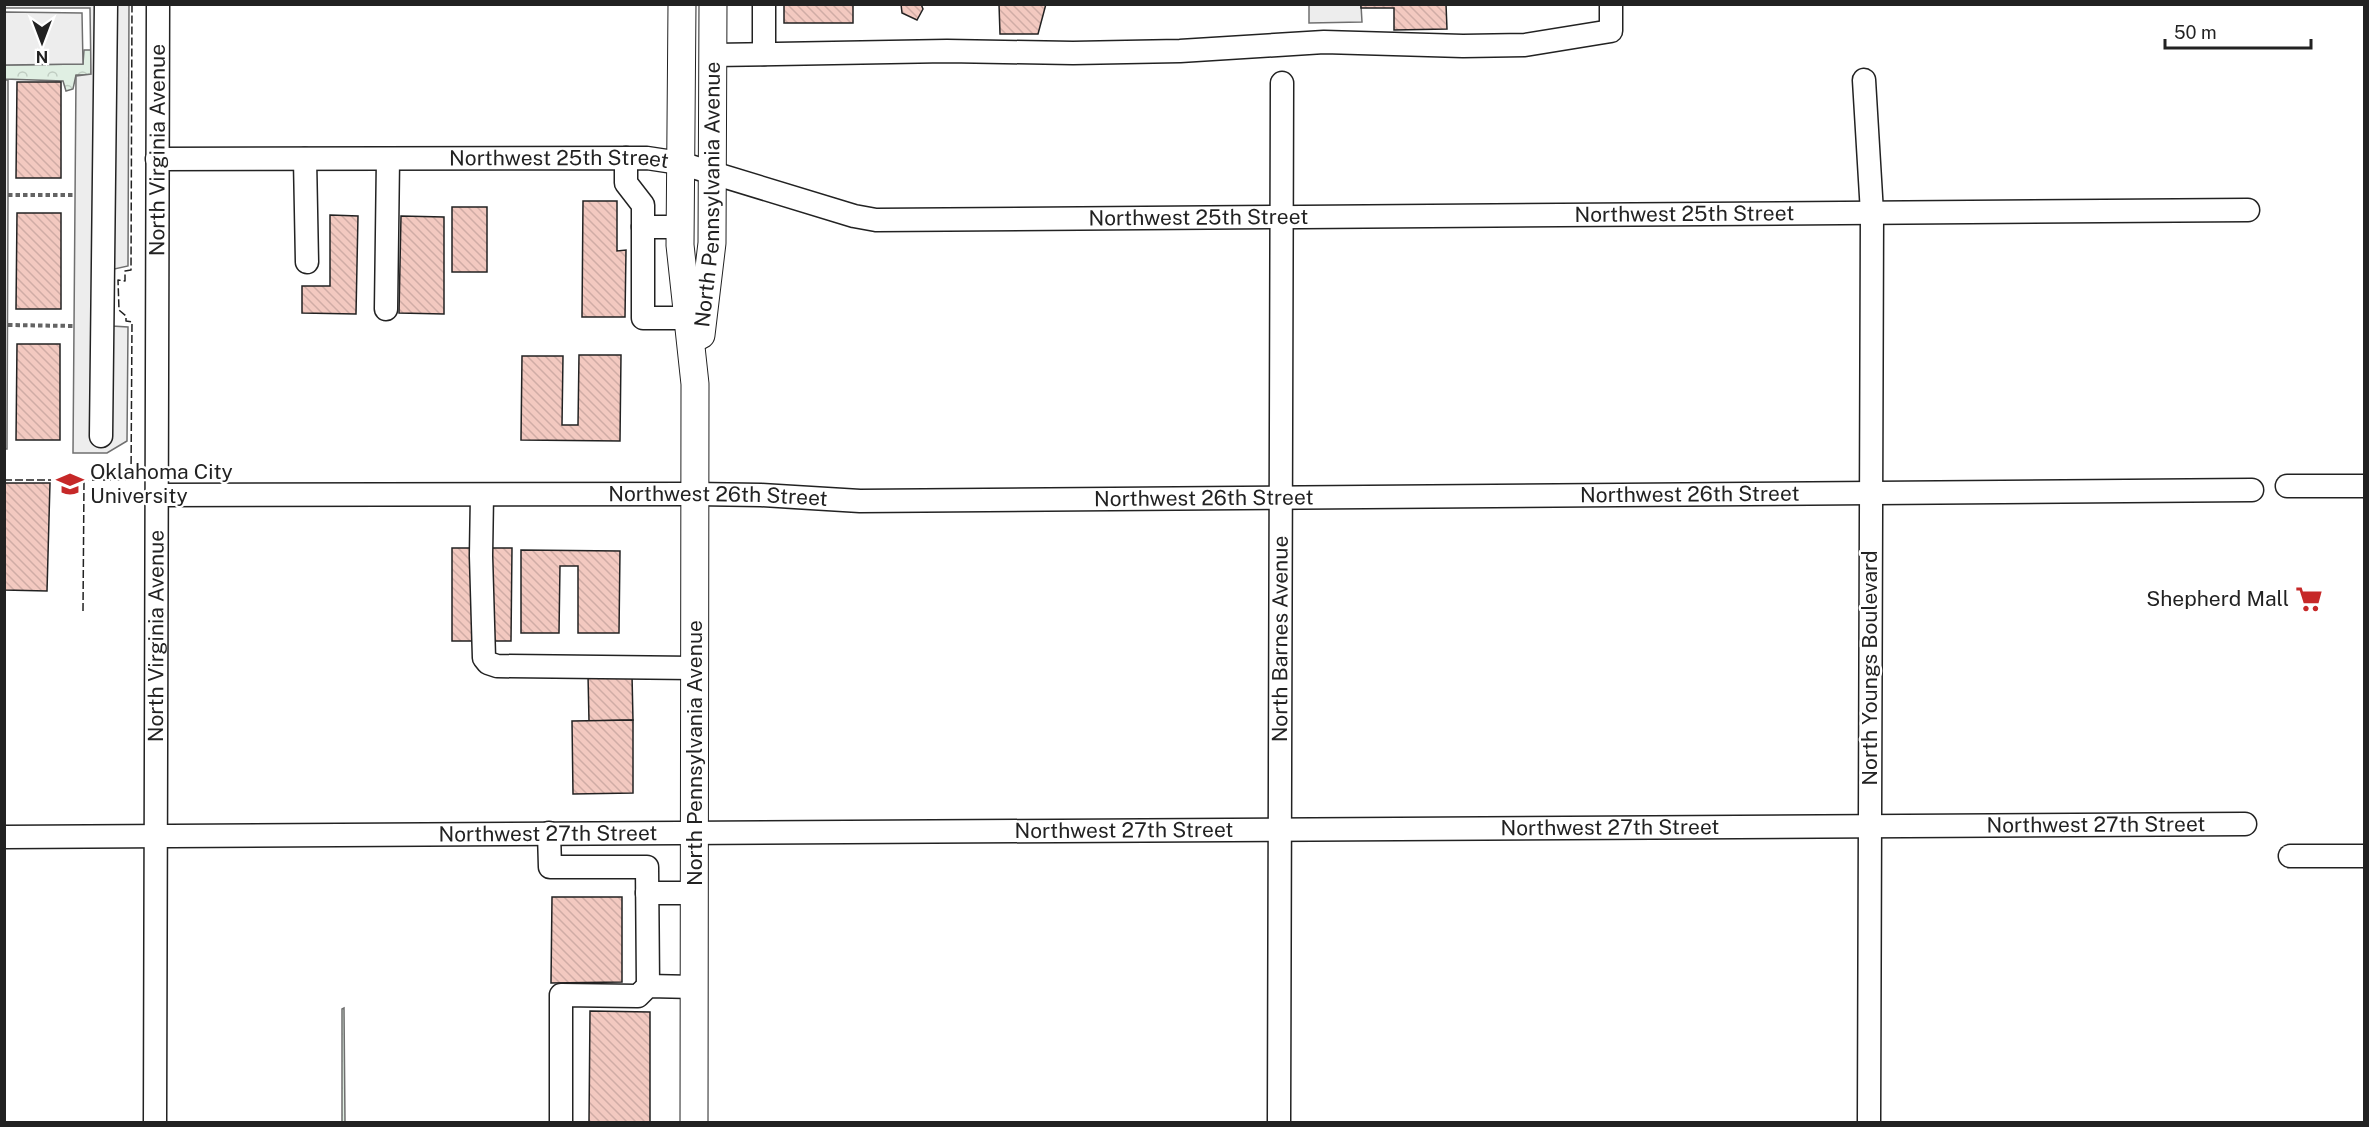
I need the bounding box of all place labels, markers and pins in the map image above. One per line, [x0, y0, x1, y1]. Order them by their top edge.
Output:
place label: Oklahoma City University [90, 459, 233, 508]
school or university icon: Oklahoma City University [55, 469, 85, 499]
supermarket icon: Shepherd Mall [2294, 584, 2324, 614]
place label: Shepherd Mall [2146, 586, 2289, 611]

